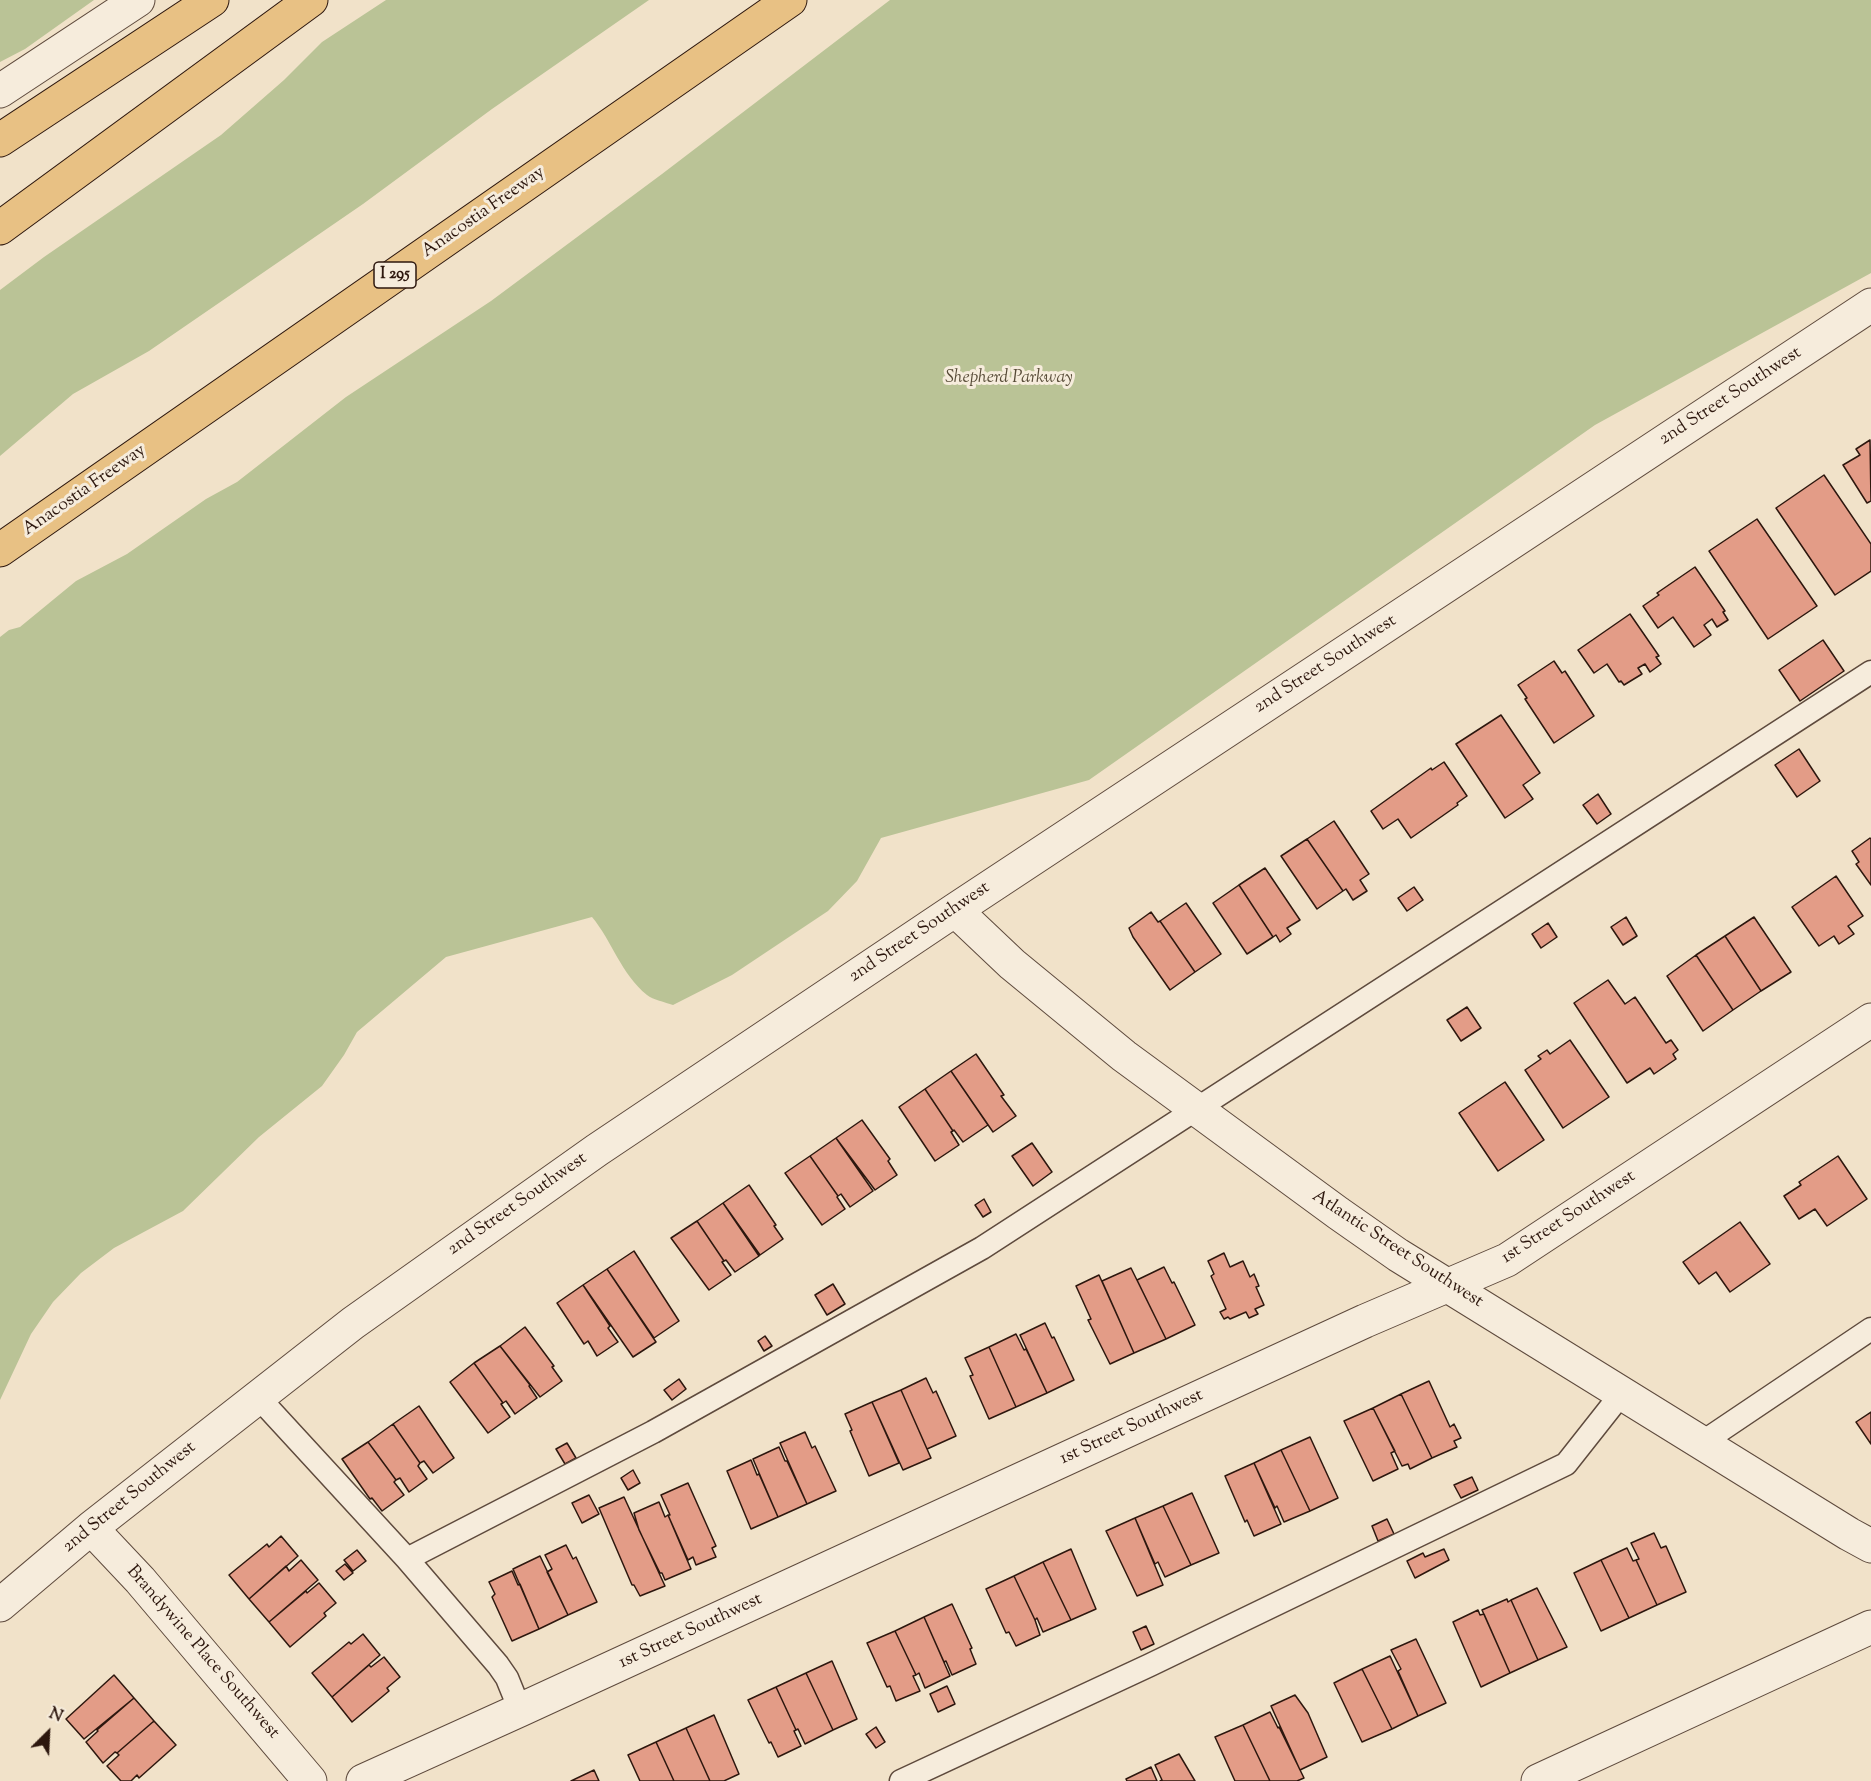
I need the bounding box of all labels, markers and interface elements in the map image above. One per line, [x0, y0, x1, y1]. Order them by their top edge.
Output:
street label: Anacostia Freeway [418, 163, 550, 263]
road number: I 295 [374, 262, 416, 288]
street label: 2nd Street Southwest [1656, 343, 1806, 451]
park label: Shepherd Parkway [945, 368, 1073, 390]
street label: Anacostia Freeway [19, 441, 151, 541]
street label: 2nd Street Southwest [1251, 611, 1401, 719]
street label: 2nd Street Southwest [845, 878, 995, 988]
street label: 2nd Street Southwest [444, 1149, 592, 1261]
street label: 1st Street Southwest [1498, 1167, 1640, 1269]
street label: Atlantic Street Southwest [1307, 1187, 1487, 1313]
street label: 1st Street Southwest [1057, 1385, 1207, 1471]
street label: 2nd Street Southwest [59, 1438, 201, 1558]
street label: Brandywine Place Southwest [121, 1562, 283, 1744]
street label: 1st Street Southwest [616, 1589, 766, 1675]
north arrow [18, 1703, 78, 1763]
text: N [45, 1703, 66, 1729]

